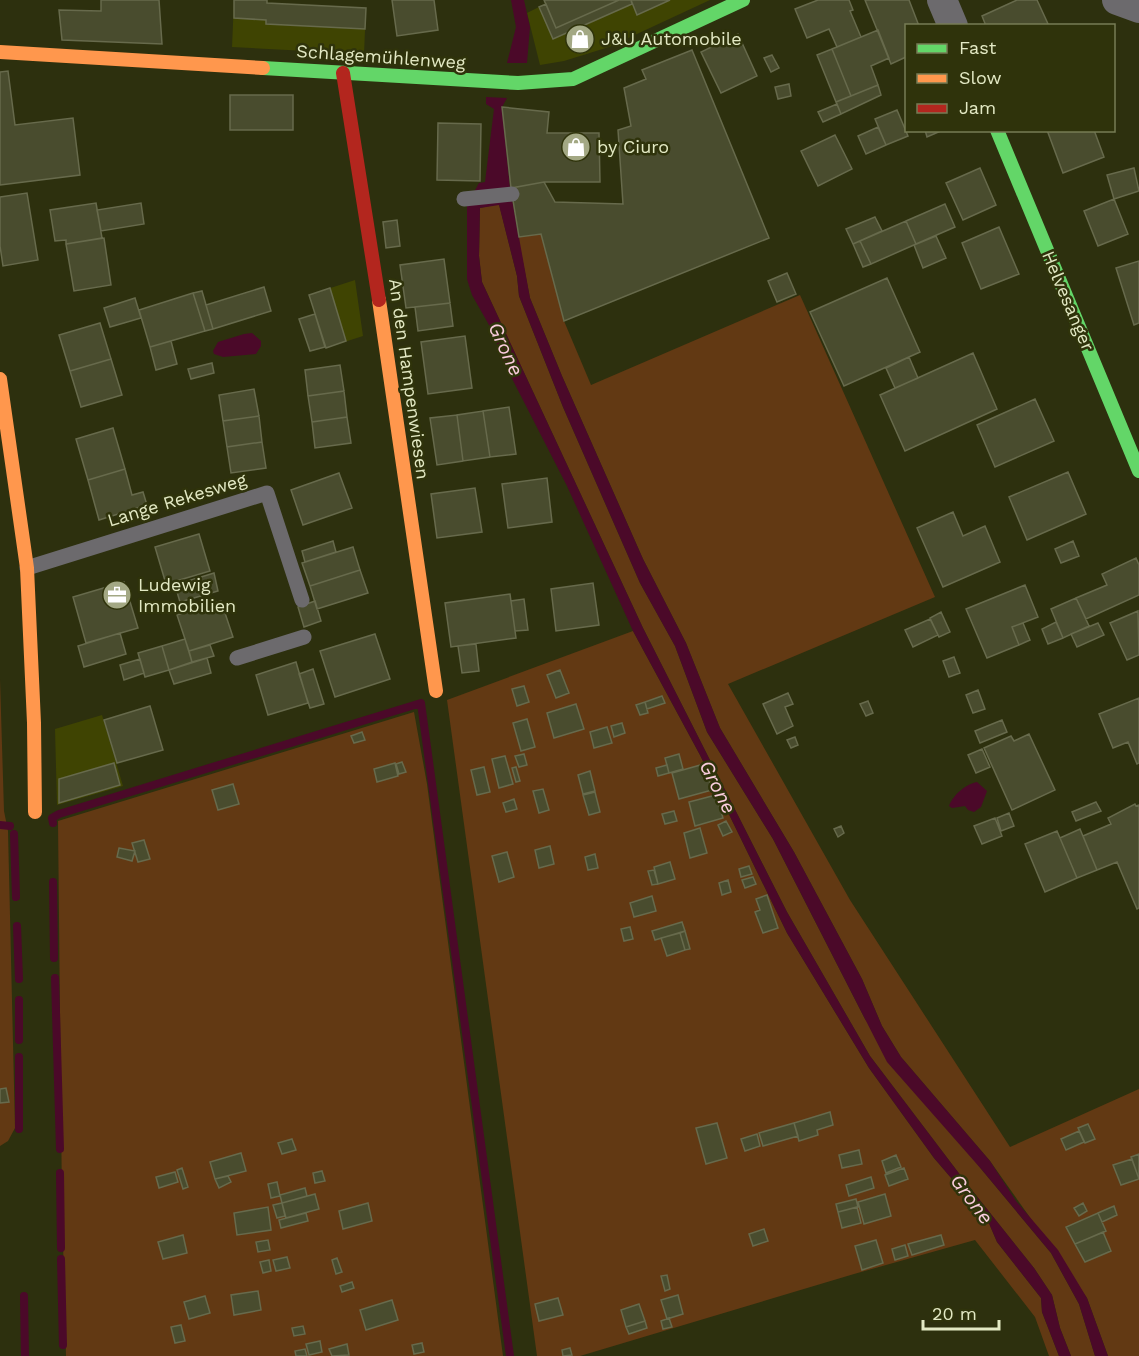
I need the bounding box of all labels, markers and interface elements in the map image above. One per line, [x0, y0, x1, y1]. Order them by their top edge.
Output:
shop icon: J&U Automobile [564, 23, 596, 55]
legend [905, 24, 1115, 132]
place label: J&U Automobile [601, 28, 742, 49]
text: Fast [959, 37, 997, 58]
street label: Schlagemühlenweg [296, 40, 467, 73]
text: Slow [959, 67, 1002, 88]
text: Jam [959, 97, 996, 118]
shop icon: by Ciuro [560, 131, 592, 163]
place label: by Ciuro [597, 136, 669, 157]
street label: Helvesanger [1038, 248, 1099, 354]
street label: An den Hampenwiesen [385, 277, 434, 481]
water label: Grone [483, 318, 529, 380]
street label: Lange Rekesweg [105, 468, 249, 531]
place label: Ludewig Immobilien [138, 574, 236, 616]
office icon: Ludewig Immobilien [101, 579, 133, 611]
water label: Grone [694, 756, 742, 818]
water label: Grone [945, 1169, 999, 1229]
scale bar [923, 1293, 1000, 1331]
text: 20 m [932, 1303, 977, 1324]

